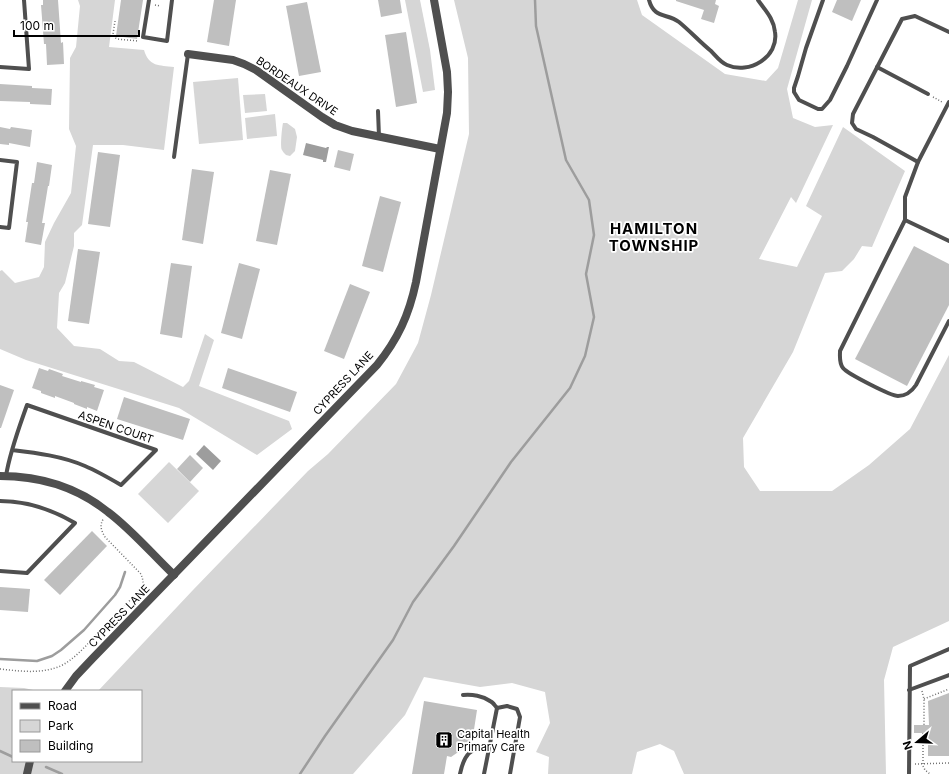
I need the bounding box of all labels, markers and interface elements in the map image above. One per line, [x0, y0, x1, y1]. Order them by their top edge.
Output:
scale bar [14, 12, 139, 38]
text: 100 m [20, 18, 54, 33]
street label: BORDEAUX DRIVE [253, 53, 341, 119]
district label: HAMILTON TOWNSHIP [609, 219, 699, 255]
street label: CYPRESS LANE [310, 348, 376, 418]
street label: ASPEN COURT [77, 408, 155, 446]
street label: CYPRESS LANE [85, 582, 153, 650]
legend [12, 690, 142, 762]
text: Road [48, 698, 77, 713]
text: Park [48, 718, 74, 733]
north arrow [897, 722, 937, 762]
place label: Capital Health Primary Care [457, 727, 530, 754]
building icon: Capital Health Primary Care [434, 730, 454, 750]
text: Building [48, 738, 93, 753]
text: N [900, 739, 916, 752]

